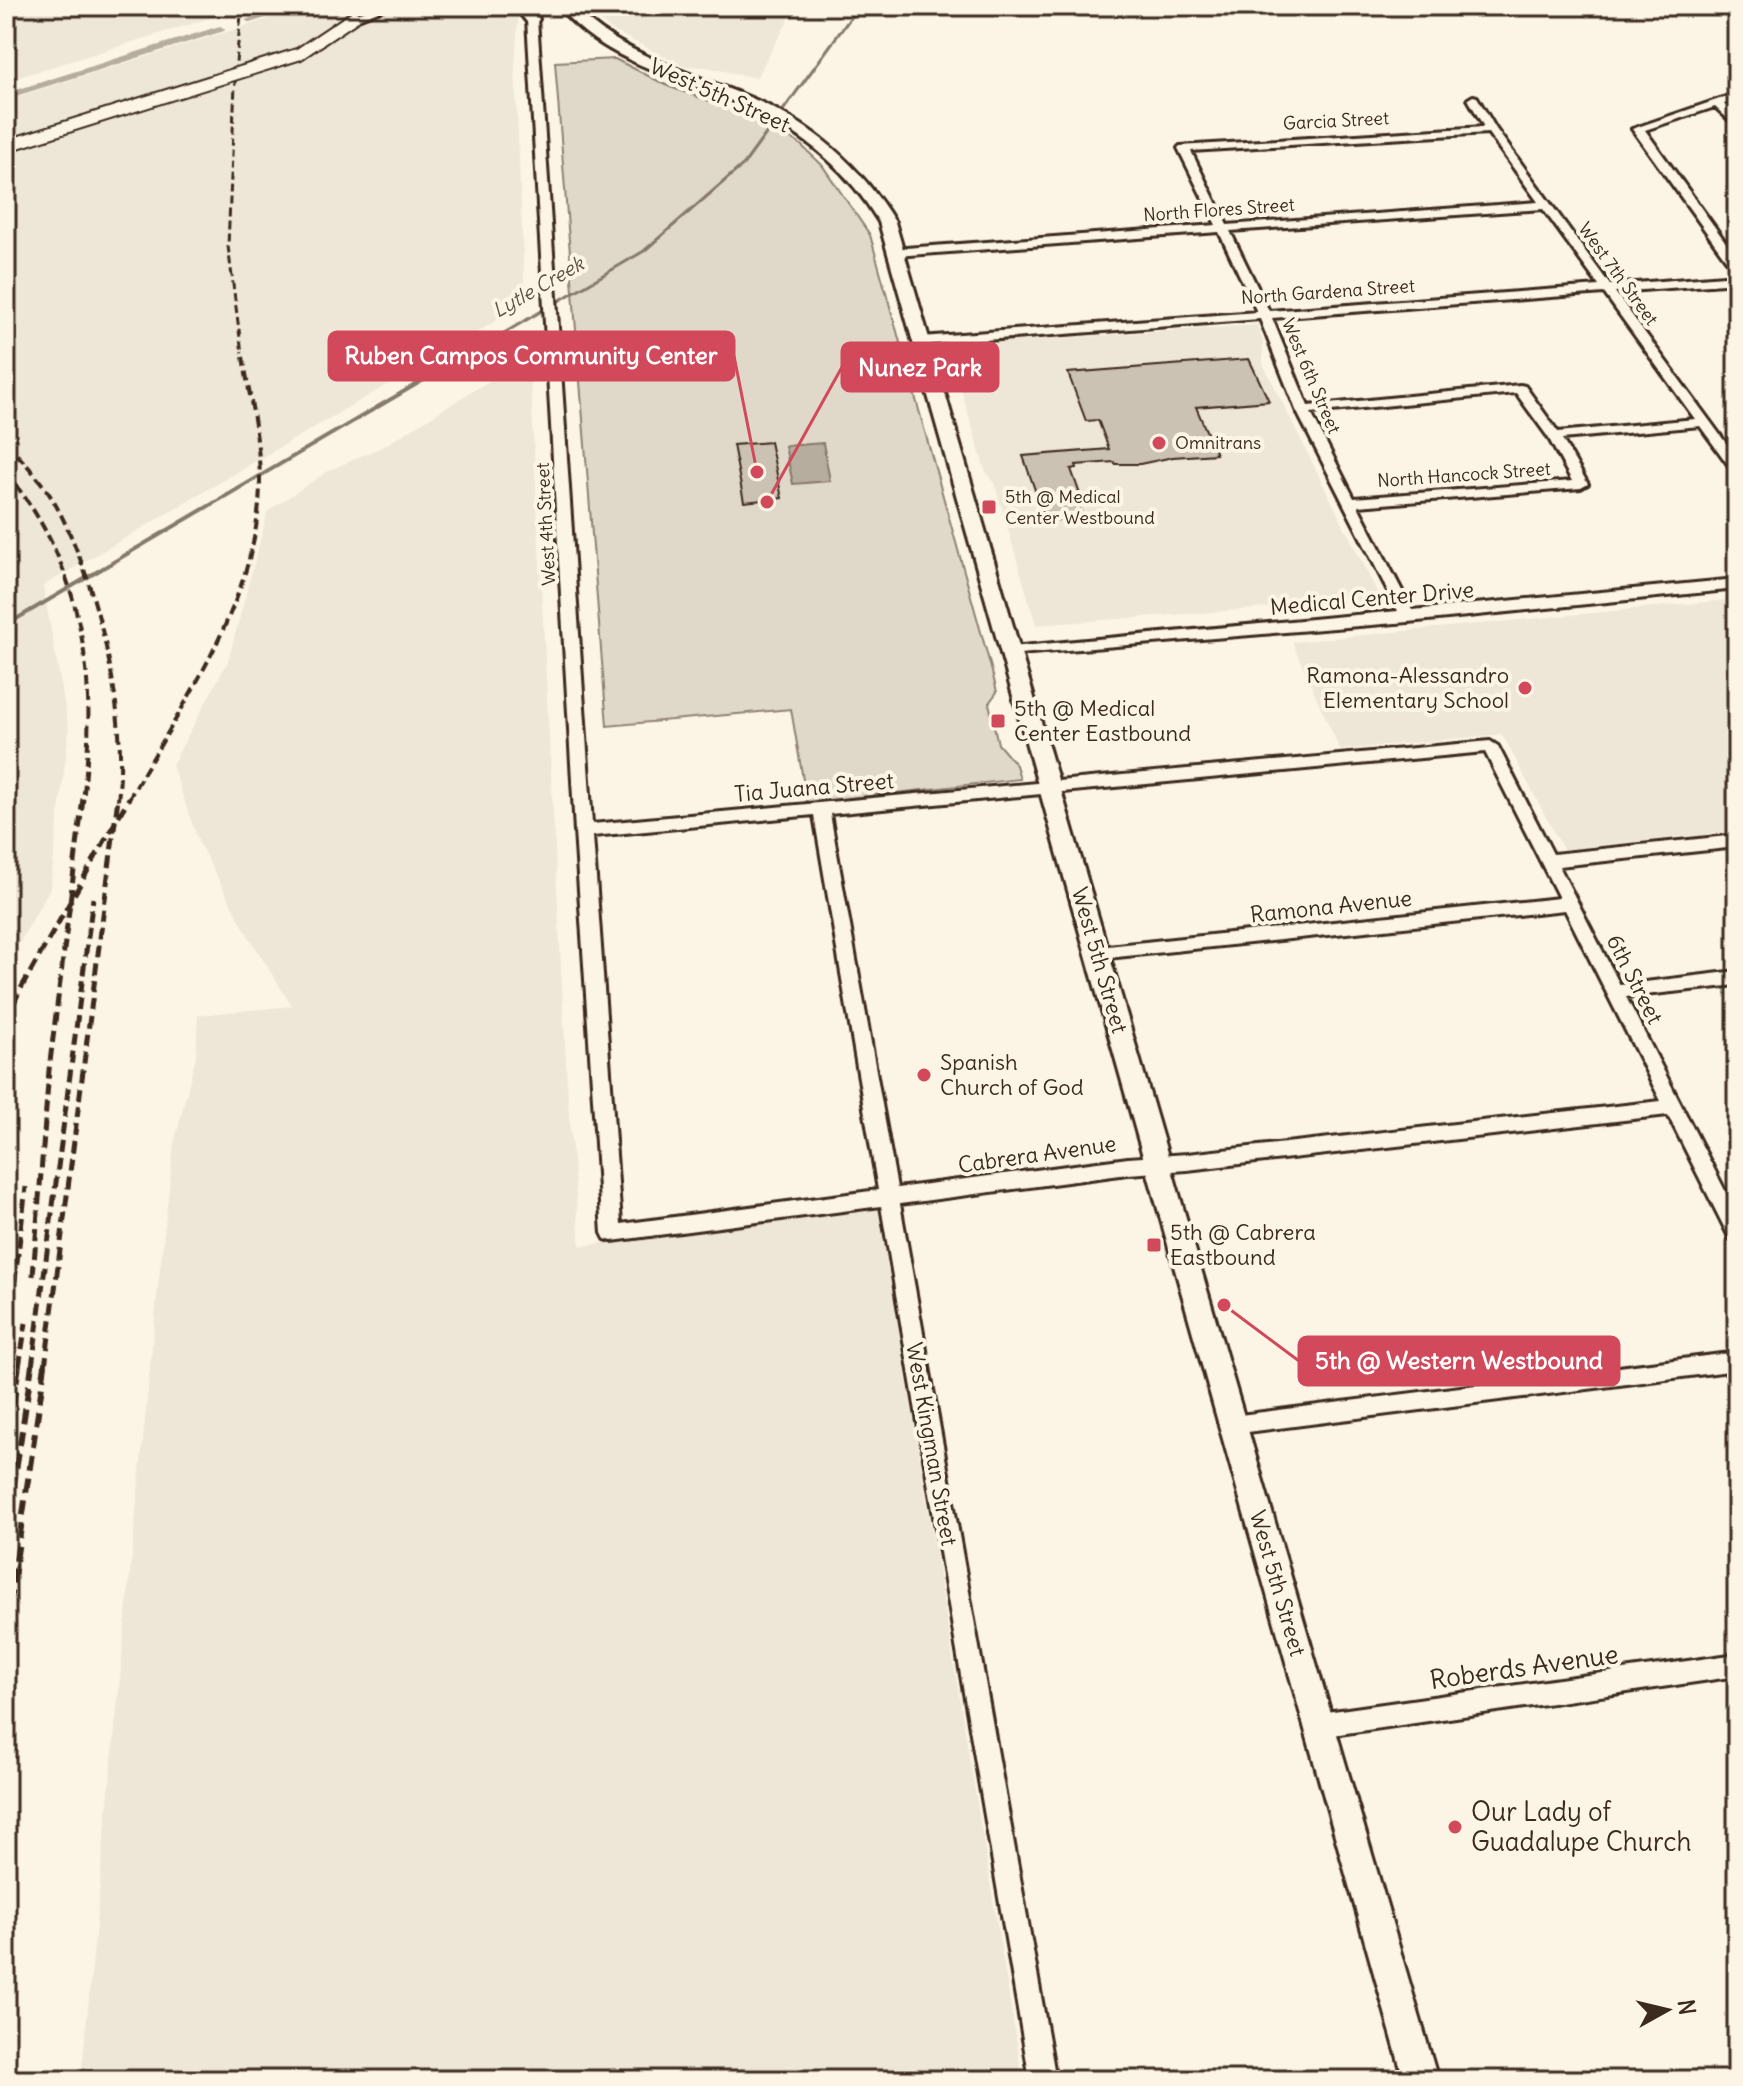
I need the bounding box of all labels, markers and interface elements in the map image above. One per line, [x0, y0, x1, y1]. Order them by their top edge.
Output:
street label: West 5th Street [646, 52, 794, 138]
street label: Garcia Street [1282, 106, 1390, 135]
street label: North Flores Street [1142, 193, 1296, 226]
street label: West 7th Street [1573, 218, 1663, 330]
water label: Lytle Creek [488, 250, 589, 323]
street label: North Gardena Street [1240, 274, 1416, 309]
street label: West 6th Street [1277, 315, 1346, 437]
callout: Ruben Campos Community Center [329, 332, 734, 380]
text: Ruben Campos Community Center [344, 340, 718, 370]
callout: Nunez Park [842, 343, 998, 391]
text: Nunez Park [858, 352, 982, 382]
place label: Omnitrans [1175, 431, 1261, 454]
marker: Omnitrans [1150, 434, 1168, 452]
street label: North Hancock Street [1376, 457, 1552, 492]
street label: West 4th Street [531, 462, 560, 586]
place label: 5th @ Medical Center Westbound [1005, 485, 1155, 529]
marker: 5th @ Medical Center Westbound [980, 498, 998, 516]
street label: Medical Center Drive [1269, 575, 1475, 621]
place label: Ramona-Alessandro Elementary School [1306, 661, 1509, 714]
marker: Ramona-Alessandro Elementary School [1516, 679, 1534, 697]
place label: 5th @ Medical Center Eastbound [1014, 694, 1191, 747]
marker: 5th @ Medical Center Eastbound [989, 712, 1007, 730]
street label: Tia Juana Street [733, 766, 895, 808]
street label: West 5th Street [1066, 884, 1134, 1036]
street label: Ramona Avenue [1249, 884, 1413, 928]
street label: 6th Street [1601, 930, 1669, 1028]
place label: Spanish Church of God [940, 1048, 1084, 1101]
marker: Spanish Church of God [915, 1066, 933, 1084]
street label: Cabrera Avenue [956, 1129, 1118, 1179]
place label: 5th @ Cabrera Eastbound [1170, 1218, 1316, 1271]
marker: 5th @ Cabrera Eastbound [1145, 1236, 1163, 1254]
callout: 5th @ Western Westbound [1299, 1337, 1619, 1385]
street label: West Kingman Street [900, 1340, 964, 1548]
text: 5th @ Western Westbound [1315, 1345, 1603, 1375]
street label: West 5th Street [1244, 1507, 1312, 1659]
street label: Roberds Avenue [1428, 1637, 1620, 1696]
place label: Our Lady of Guadalupe Church [1471, 1795, 1692, 1858]
marker: Our Lady of Guadalupe Church [1446, 1818, 1464, 1836]
north arrow [1627, 1970, 1707, 2050]
text: N [1672, 1998, 1702, 2017]

